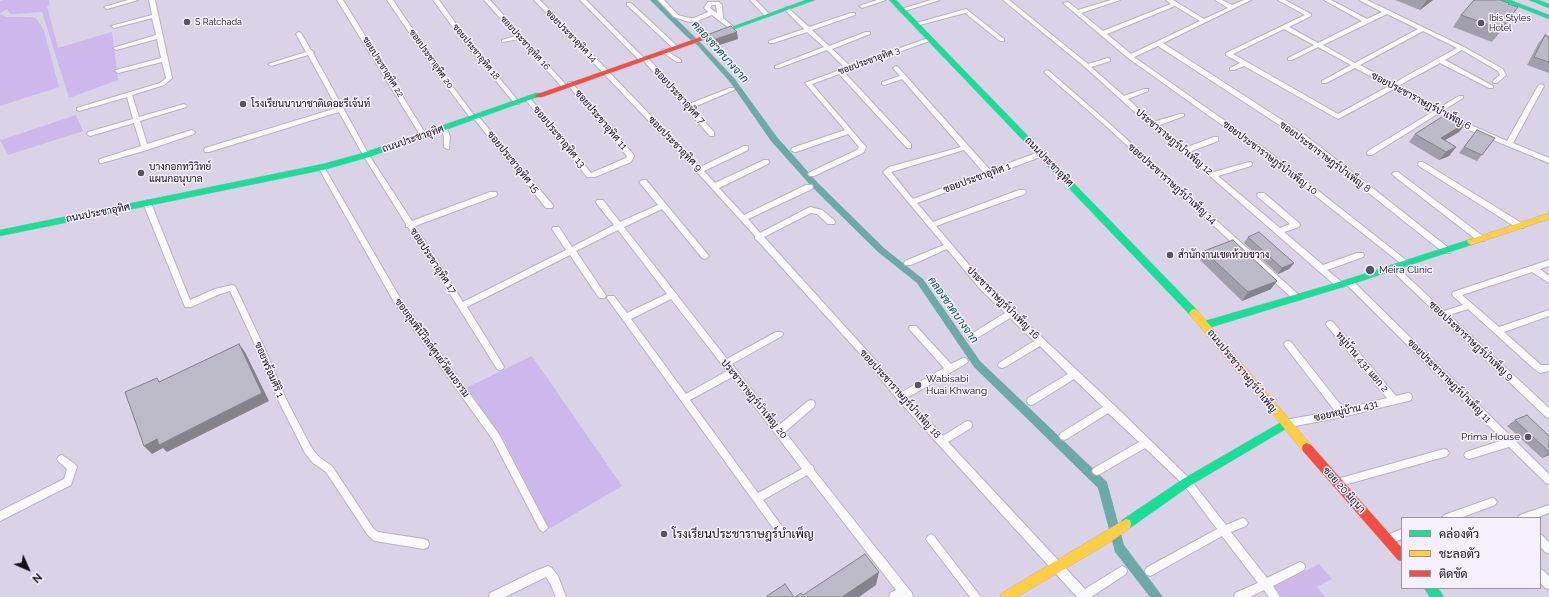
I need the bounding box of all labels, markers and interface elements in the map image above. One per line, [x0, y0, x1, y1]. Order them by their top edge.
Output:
street label: ซอยประชาอุทิศ 14 [543, 8, 599, 64]
place label: Ibis Styles Hotel [1489, 13, 1531, 34]
street label: ซอยประชาอุทิศ 16 [498, 14, 552, 72]
marker: S Ratchada [182, 17, 192, 27]
place label: S Ratchada [195, 17, 242, 27]
water label: คลองชวดบางจาก [689, 18, 751, 86]
marker: Ibis Styles Hotel [1476, 18, 1486, 28]
street label: ซอยประชาอุทิศ 18 [450, 22, 502, 82]
street label: ซอยประชาอุทิศ 20 [407, 27, 455, 91]
street label: ซอยประชาอุทิศ 22 [360, 35, 406, 99]
street label: ซอยประชาอุทิศ 3 [837, 45, 901, 77]
street label: ซอยประชาอุทิศ 7 [651, 65, 707, 127]
street label: ซอยประชาราษฎร์บำเพ็ญ 6 [1369, 70, 1473, 132]
street label: ซอยประชาอุทิศ 11 [572, 87, 630, 153]
place label: โรงเรียนนานาชาติเดอะรีเจ้นท์ [251, 98, 370, 110]
marker: โรงเรียนนานาชาติเดอะรีเจ้นท์ [238, 99, 248, 109]
street label: ซอยประชาอุทิศ 13 [530, 104, 588, 170]
street label: ประชาราษฎร์บำเพ็ญ 12 [1133, 106, 1215, 178]
street label: ซอยประชาอุทิศ 9 [646, 114, 704, 174]
street label: ซอยประชาราษฎร์บำเพ็ญ 10 [1220, 118, 1320, 198]
street label: ซอยประชาราษฎร์บำเพ็ญ 8 [1277, 119, 1373, 195]
street label: ถนนประชาอุทิศ [380, 123, 446, 155]
street label: ซอยประชาอุทิศ 15 [484, 129, 542, 195]
street label: ถนนประชาอุทิศ [1022, 135, 1076, 189]
street label: ซอยประชาราษฎร์บำเพ็ญ 14 [1125, 141, 1219, 227]
street label: ซอยประชาอุทิศ 1 [942, 160, 1012, 196]
place label: บางกอกทวิวิทย์ แผนกอนุบาล [149, 161, 211, 184]
marker: บางกอกทวิวิทย์ แผนกอนุบาล [136, 168, 146, 178]
street label: ถนนประชาอุทิศ [65, 201, 131, 225]
street label: ซอยประชาอุทิศ 17 [407, 226, 459, 296]
place label: สำนักงานเขตห้วยขวาง [1178, 249, 1269, 261]
marker: สำนักงานเขตห้วยขวาง [1165, 250, 1175, 260]
street label: ประชาราษฎร์บำเพ็ญ 16 [964, 264, 1042, 342]
marker: Meira Clinic [1364, 264, 1376, 276]
place label: Meira Clinic [1379, 264, 1432, 276]
water label: คลองชวดบางจาก [925, 274, 981, 346]
street label: ซอยลุมพินีวิลล์ศูนย์วัฒนธรรม [392, 296, 472, 400]
street label: ซอยประชาราษฎร์บำเพ็ญ 9 [1426, 299, 1516, 383]
street label: ถนนประชาราษฎร์บำเพ็ญ [1205, 327, 1279, 415]
street label: หมู่บ้าน 431 แยก 2 [1333, 329, 1391, 395]
street label: ซอยประชาราษฎร์บำเพ็ญ 11 [1405, 337, 1493, 425]
street label: ซอยพร้อมศิริ 1 [252, 340, 286, 400]
street label: ซอยประชาราษฎร์บำเพ็ญ 18 [857, 347, 943, 441]
street label: ประชาราษฎร์บำเพ็ญ 20 [718, 357, 790, 441]
place label: Wabisabi Huai Khwang [926, 373, 987, 396]
marker: Wabisabi Huai Khwang [913, 380, 923, 390]
street label: ซอยหมู่บ้าน 431 [1313, 398, 1379, 424]
place label: Prima House [1461, 431, 1520, 443]
marker: Prima House [1523, 432, 1533, 442]
street label: ซอย 20 มิถุนา [1320, 465, 1368, 515]
legend [1401, 517, 1541, 589]
place label: โรงเรียนประชาราษฎร์บำเพ็ญ [672, 527, 814, 541]
text: คล่องตัว [1439, 527, 1479, 541]
marker: โรงเรียนประชาราษฎร์บำเพ็ญ [659, 529, 669, 539]
text: ชะลอตัว [1439, 547, 1480, 561]
north arrow [8, 549, 48, 589]
text: ติดขัด [1439, 567, 1468, 581]
text: N [29, 570, 44, 585]

